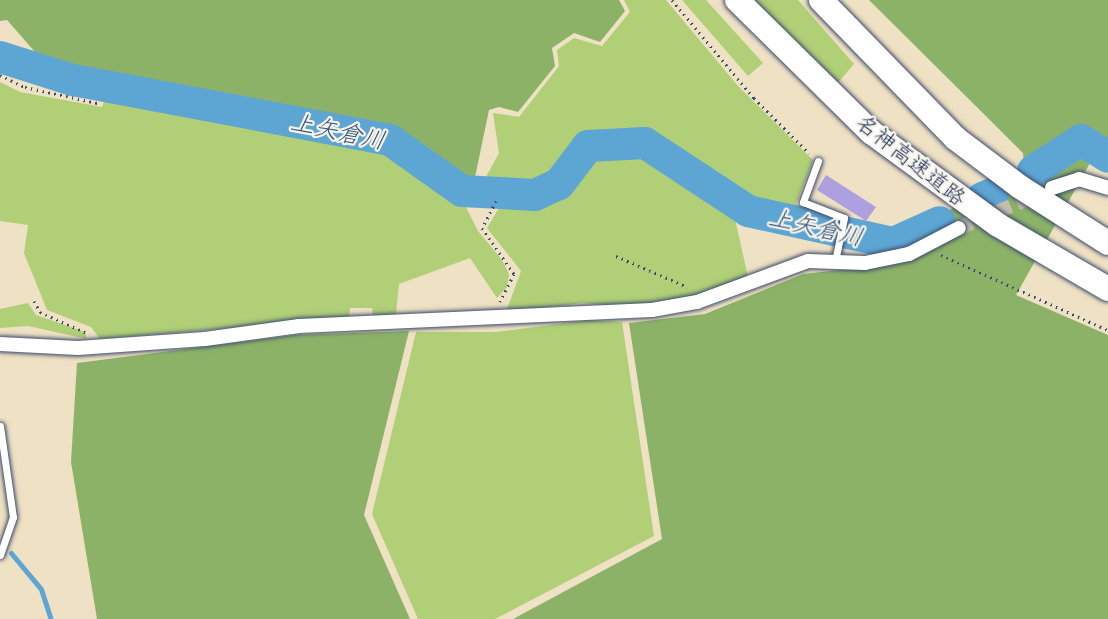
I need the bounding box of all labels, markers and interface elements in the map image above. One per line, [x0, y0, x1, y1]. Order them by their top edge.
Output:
water label: 上矢倉川 [288, 107, 388, 155]
street label: 名神高速道路 [851, 109, 971, 211]
water label: 上矢倉川 [766, 202, 866, 252]

